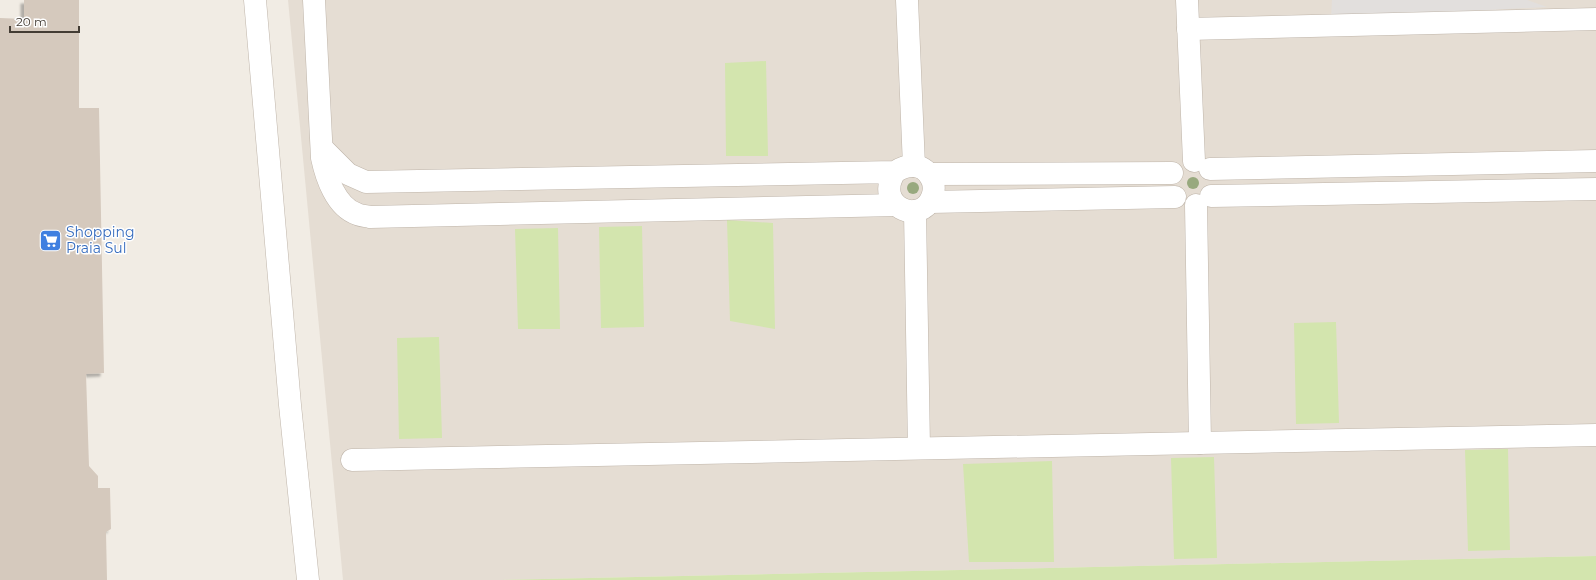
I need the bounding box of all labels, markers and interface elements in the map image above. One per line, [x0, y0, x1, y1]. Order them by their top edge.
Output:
scale bar [10, 8, 79, 34]
text: 20 m [16, 14, 47, 29]
place label: Shopping Praia Sul [66, 223, 135, 257]
supermarket icon: Shopping Praia Sul [38, 227, 64, 253]

